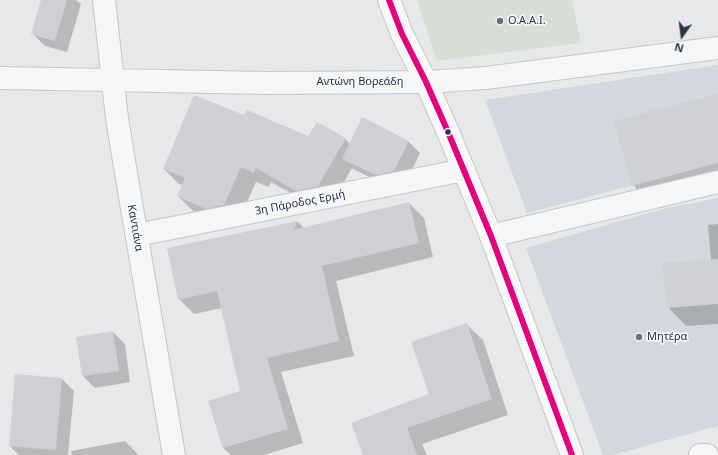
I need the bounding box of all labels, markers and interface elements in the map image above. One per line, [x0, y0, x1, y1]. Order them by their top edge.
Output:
place label: Ο.Α.Α.Ι. [508, 14, 546, 28]
marker: Ο.Α.Α.Ι. [495, 16, 505, 26]
north arrow [662, 16, 702, 56]
text: N [673, 40, 685, 56]
street label: Αντώνη Βορεάδη [316, 75, 404, 89]
unlabelled marker [443, 127, 453, 137]
street label: 3η Πάροδος Ερμή [254, 188, 346, 218]
street label: Καντιάνα [124, 204, 146, 252]
place label: Μητέρα [647, 330, 687, 344]
marker: Μητέρα [634, 332, 644, 342]

